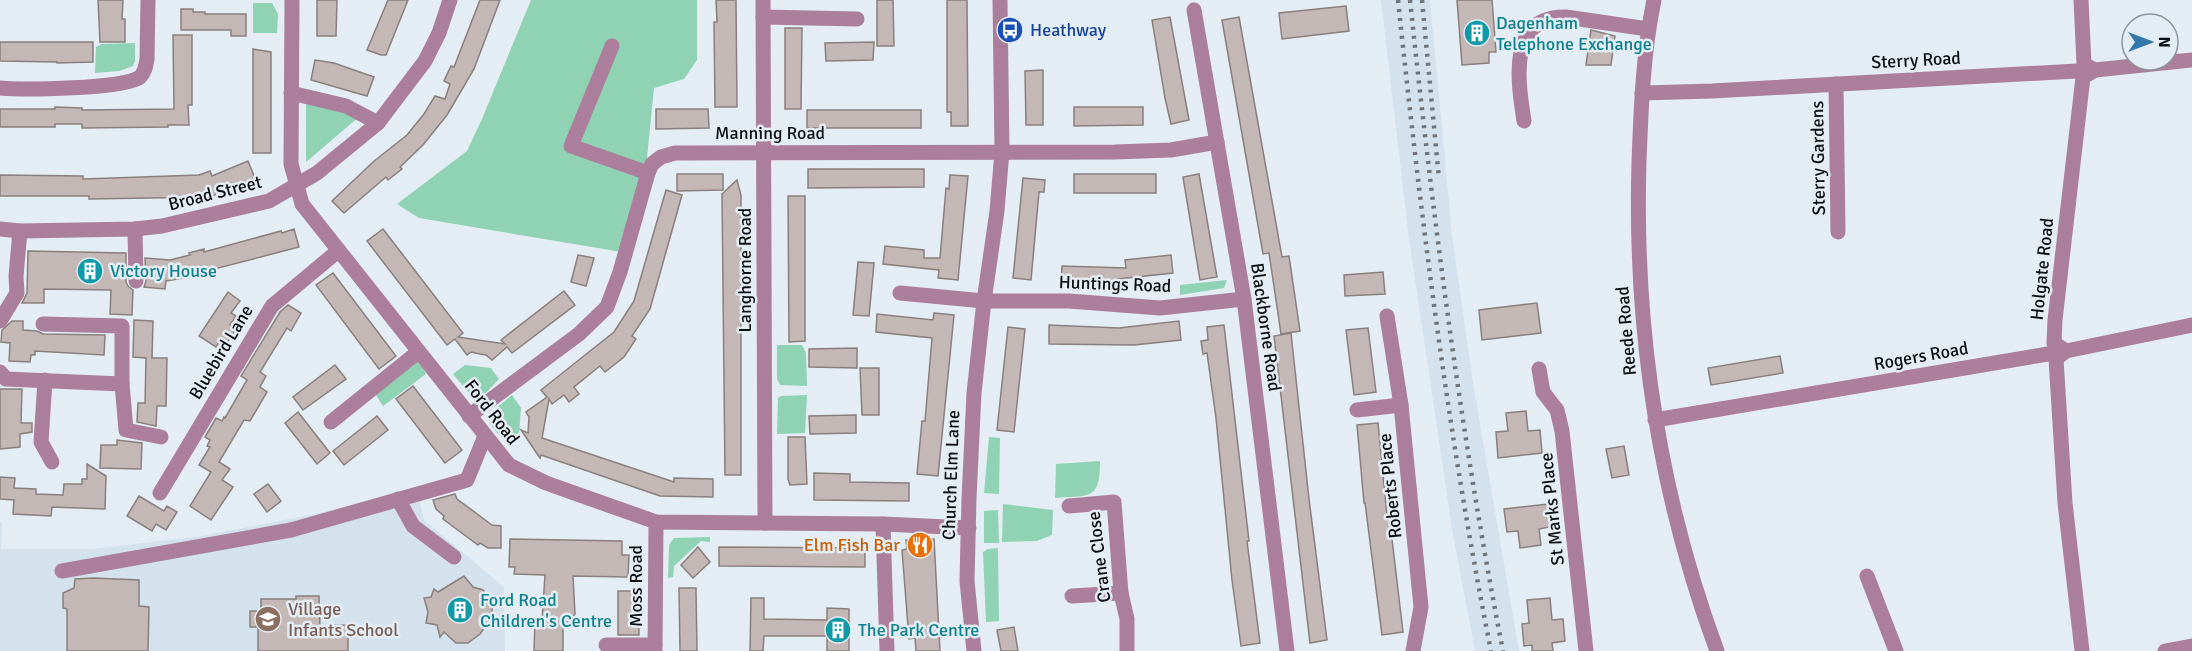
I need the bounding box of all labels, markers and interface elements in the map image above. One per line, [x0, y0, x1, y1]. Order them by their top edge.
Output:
place label: Dagenham Telephone Exchange [1496, 12, 1652, 55]
north arrow [2120, 12, 2180, 72]
bus stop icon: Heathway [995, 15, 1025, 45]
building icon: Dagenham Telephone Exchange [1462, 18, 1492, 48]
place label: Heathway [1030, 19, 1107, 41]
text: N [2154, 36, 2174, 48]
street label: Sterry Road [1871, 47, 1961, 73]
street label: Sterry Gardens [1806, 100, 1830, 216]
street label: Manning Road [715, 122, 825, 144]
street label: Broad Street [166, 171, 264, 215]
street label: Langhorne Road [734, 208, 756, 332]
street label: Holgate Road [2026, 217, 2058, 321]
building icon: Victory House [75, 256, 105, 286]
place label: Victory House [110, 260, 217, 282]
street label: Blackborne Road [1246, 261, 1286, 393]
street label: Huntings Road [1058, 271, 1172, 297]
street label: Reede Road [1611, 285, 1641, 377]
street label: Bluebird Lane [184, 301, 258, 403]
street label: Rogers Road [1872, 337, 1970, 375]
street label: Ford Road [460, 375, 524, 449]
street label: Church Elm Lane [938, 410, 964, 540]
street label: Roberts Place [1374, 432, 1406, 540]
street label: St Marks Place [1535, 451, 1569, 567]
street label: Crane Close [1083, 510, 1115, 604]
restaurant icon: Elm Fish Bar [905, 530, 935, 560]
place label: Elm Fish Bar [804, 534, 900, 556]
street label: Moss Road [625, 545, 647, 627]
place label: Ford Road Children's Centre [480, 589, 612, 632]
building icon: Ford Road Children's Centre [445, 595, 475, 625]
place label: Village Infants School [288, 598, 399, 641]
school or university icon: Village Infants School [253, 604, 283, 634]
building icon: The Park Centre [823, 615, 853, 645]
place label: The Park Centre [858, 619, 979, 641]

